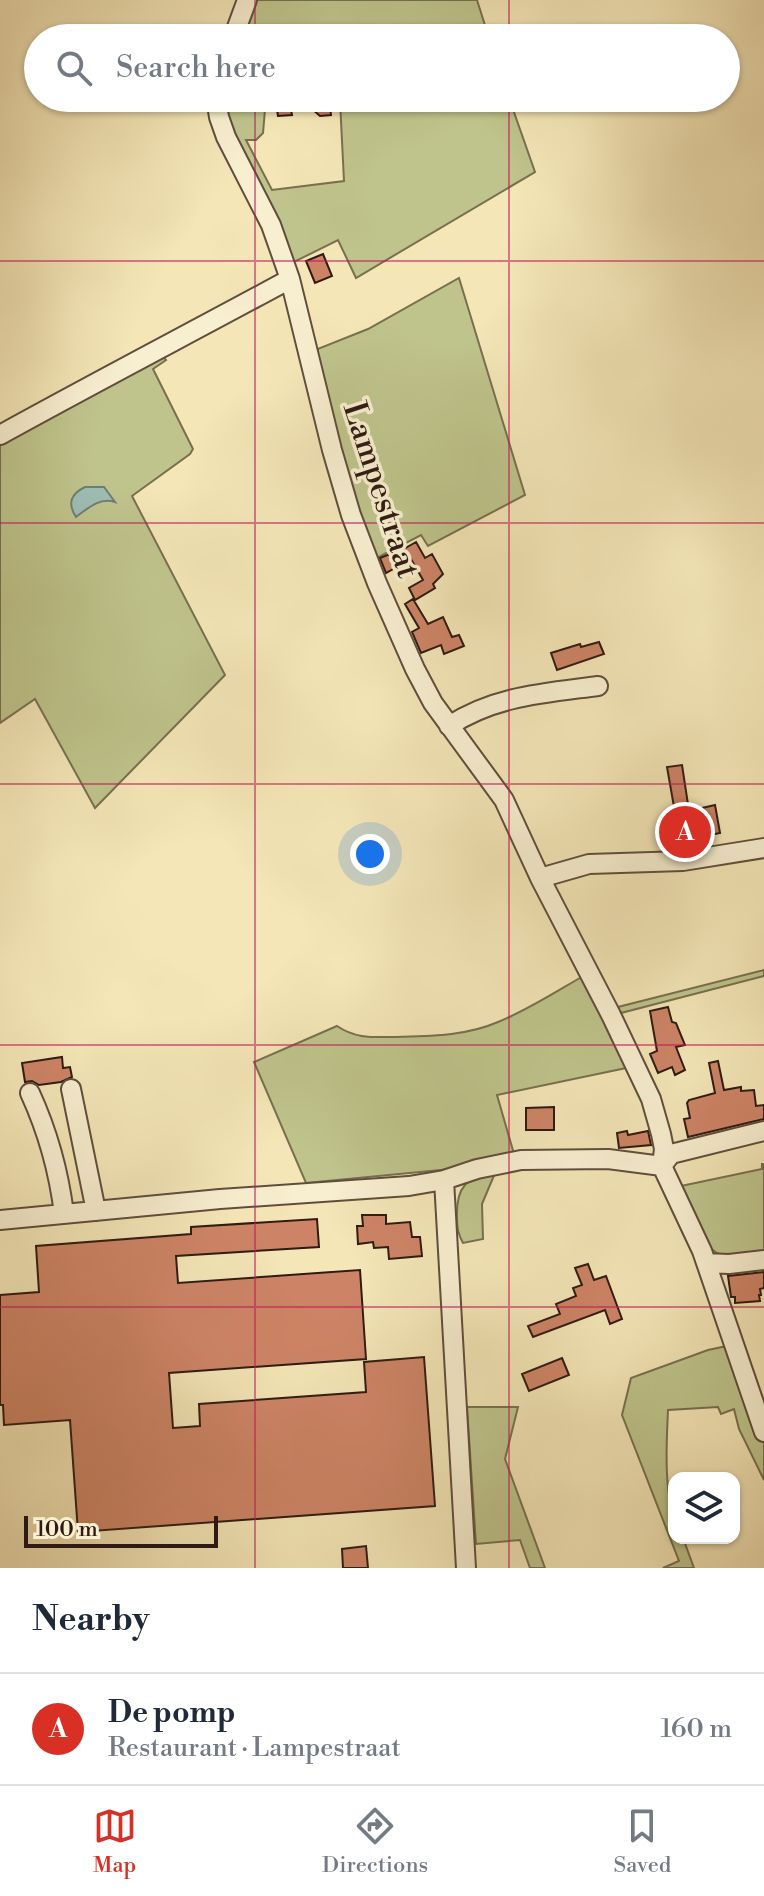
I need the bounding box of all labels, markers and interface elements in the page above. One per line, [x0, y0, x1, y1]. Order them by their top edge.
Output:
search box [24, 24, 740, 112]
icon: search [52, 46, 96, 90]
text: Search here [116, 49, 276, 87]
street label: Lampestraat [334, 397, 428, 583]
pin: A [659, 802, 711, 862]
your location [350, 834, 390, 874]
map controls [668, 1472, 740, 1544]
button: layers [668, 1472, 740, 1544]
scale bar [24, 1512, 218, 1548]
text: 100 m [36, 1516, 98, 1543]
text: Nearby [32, 1599, 150, 1641]
text: De pomp [108, 1694, 236, 1732]
text: A [49, 1713, 67, 1745]
text: 160 m [661, 1713, 732, 1745]
text: Restaurant · Lampestraat [108, 1732, 401, 1764]
tab: Map [93, 1804, 137, 1879]
tab: Directions [322, 1804, 428, 1879]
tab: Saved [614, 1804, 671, 1879]

